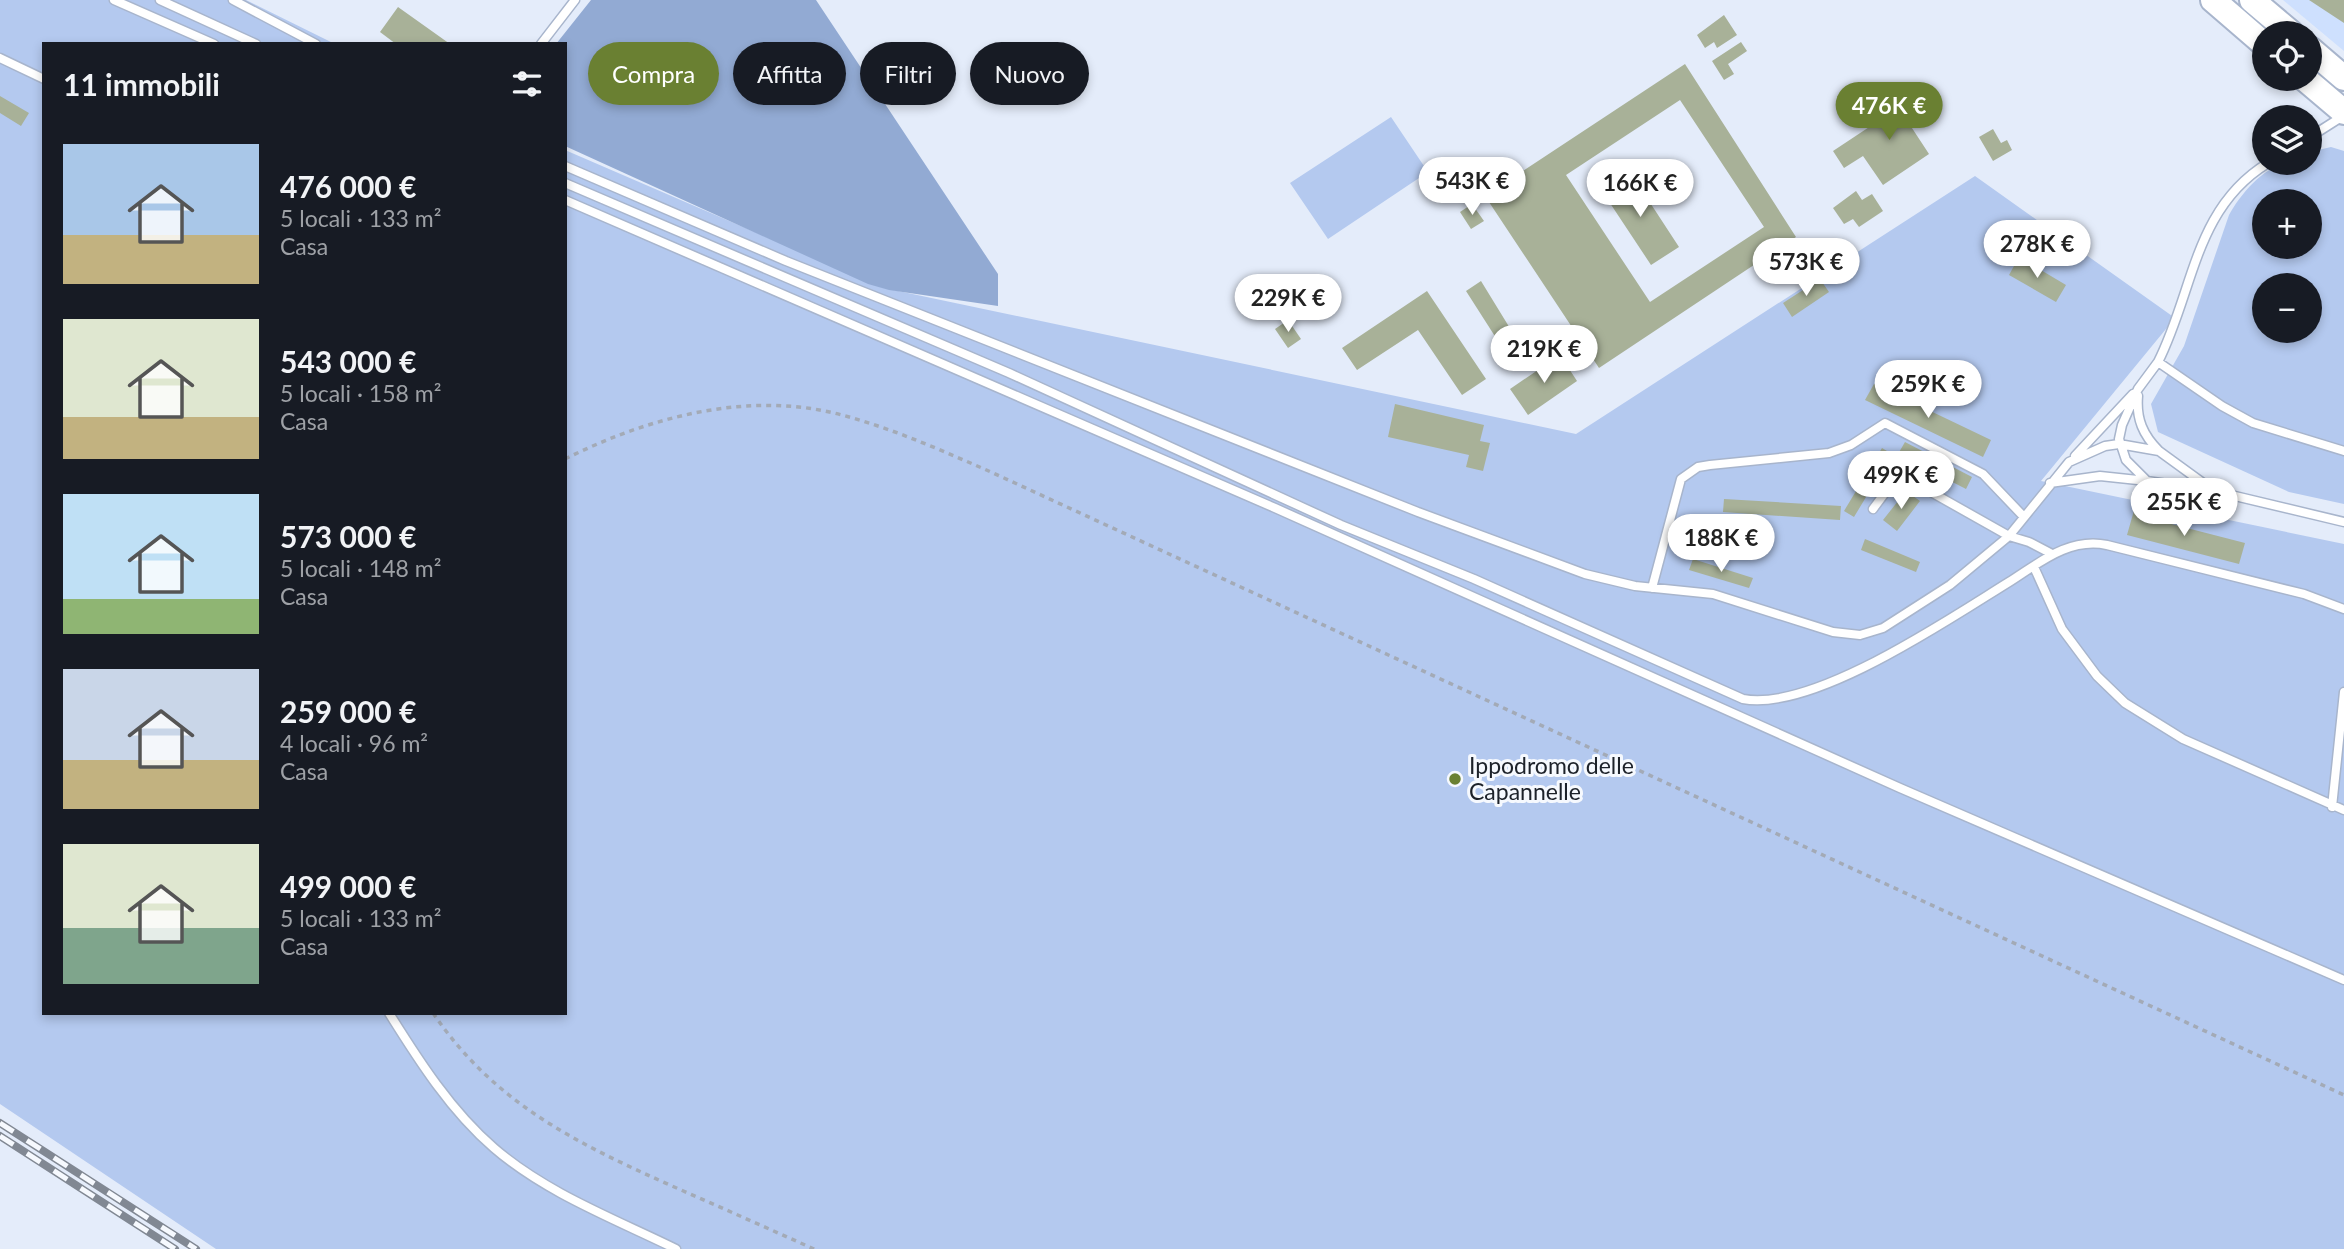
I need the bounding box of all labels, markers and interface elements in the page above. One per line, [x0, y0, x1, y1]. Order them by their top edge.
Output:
map controls [2252, 21, 2322, 343]
button: locate [2252, 21, 2322, 91]
chip: Compra [588, 42, 719, 105]
chip: Affitta [733, 42, 846, 105]
chip: Filtri [860, 42, 956, 105]
chip: Nuovo [970, 42, 1089, 105]
icon: filters [508, 65, 546, 103]
text: 11 immobili [63, 66, 220, 102]
pin: 476K € [1832, 82, 1946, 142]
text: 476K € [1852, 91, 1926, 119]
button: layers [2252, 105, 2322, 175]
pin: 543K € [1415, 158, 1529, 217]
pin: 166K € [1583, 160, 1697, 219]
text: 543K € [1435, 166, 1509, 194]
text: 476 000 € [280, 168, 416, 204]
text: 166K € [1603, 168, 1677, 196]
icon: home [119, 172, 203, 256]
button: + [2252, 189, 2322, 259]
text: 5 locali · 133 m² [280, 204, 441, 232]
pin: 278K € [1980, 220, 2094, 280]
text: 278K € [2000, 229, 2074, 257]
text: Casa [280, 232, 328, 260]
pin: 573K € [1749, 238, 1863, 298]
text: 573K € [1769, 247, 1843, 275]
button: − [2252, 273, 2322, 343]
pin: 229K € [1231, 274, 1345, 334]
text: 229K € [1251, 283, 1325, 311]
pin: 219K € [1487, 326, 1601, 385]
text: 219K € [1507, 334, 1581, 362]
text: 543 000 € [280, 343, 416, 379]
icon: home [119, 347, 203, 431]
pin: 259K € [1871, 360, 1985, 420]
text: 259K € [1891, 369, 1965, 397]
text: 5 locali · 158 m² [280, 379, 441, 407]
text: Casa [280, 407, 328, 435]
pin: 499K € [1844, 452, 1958, 511]
text: 499K € [1864, 460, 1938, 488]
pin: 255K € [2127, 478, 2241, 538]
text: 255K € [2147, 487, 2221, 515]
pin: 188K € [1664, 514, 1778, 574]
text: 573 000 € [280, 518, 416, 554]
icon: home [119, 522, 203, 606]
text: 188K € [1684, 523, 1758, 551]
text: 5 locali · 148 m² [280, 554, 441, 582]
text: Casa [280, 582, 328, 610]
text: 259 000 € [280, 693, 416, 729]
icon: home [119, 697, 203, 781]
text: 4 locali · 96 m² [280, 729, 428, 757]
place label: Ippodromo delle Capannelle [1469, 751, 1634, 805]
text: Casa [280, 757, 328, 785]
marker: Ippodromo delle Capannelle [1447, 771, 1463, 787]
text: 499 000 € [280, 868, 416, 904]
icon: home [119, 872, 203, 956]
text: 5 locali · 133 m² [280, 904, 441, 932]
text: Casa [280, 932, 328, 960]

